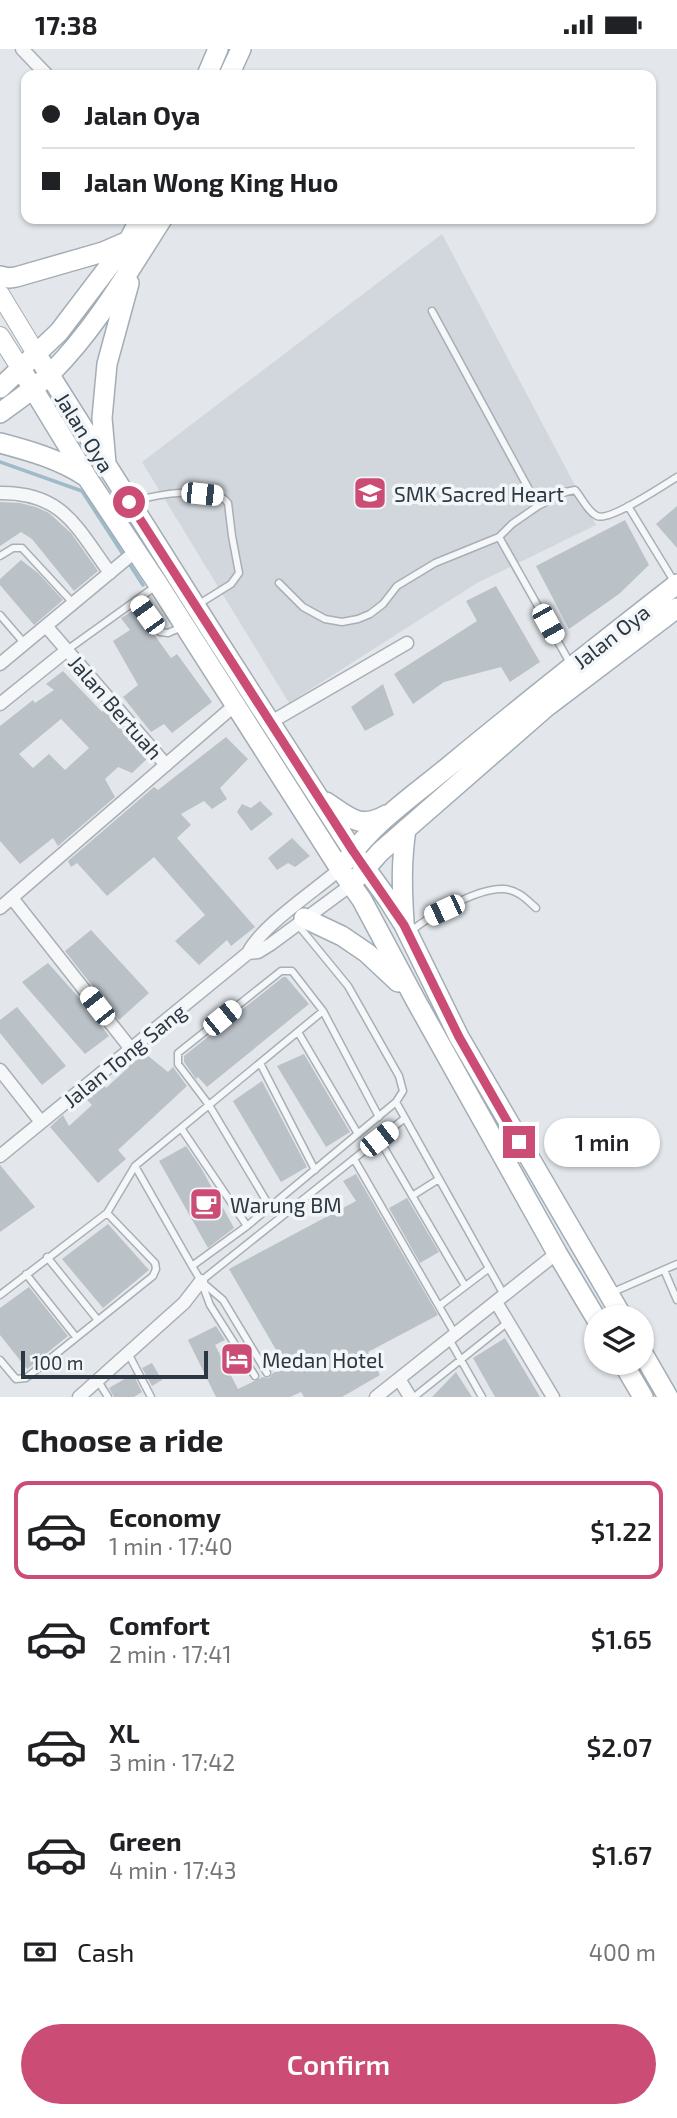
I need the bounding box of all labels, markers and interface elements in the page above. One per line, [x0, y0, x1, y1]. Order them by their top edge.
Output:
text: 17:38 [35, 9, 98, 40]
text: Jalan Oya [84, 99, 200, 130]
text: Jalan Wong King Huo [84, 166, 338, 197]
street label: Jalan Oya [51, 387, 119, 477]
school or university icon: SMK Sacred Heart [351, 474, 389, 512]
car [181, 481, 224, 507]
place label: SMK Sacred Heart [394, 481, 564, 506]
route start [113, 486, 145, 518]
car [127, 592, 168, 638]
street label: Jalan Oya [568, 598, 654, 674]
car [529, 601, 568, 647]
street label: Jalan Bertuah [64, 650, 168, 764]
car [421, 892, 468, 928]
car [76, 983, 119, 1029]
car [200, 997, 245, 1039]
street label: Jalan Tong Sang [58, 998, 191, 1112]
callout: 1 min [544, 1117, 659, 1167]
car [356, 1118, 403, 1160]
route end [503, 1126, 535, 1158]
text: 1 min [575, 1128, 629, 1156]
cafe icon: Warung BM [187, 1185, 225, 1223]
place label: Warung BM [230, 1192, 342, 1217]
map controls [584, 1305, 654, 1375]
button: layers [584, 1305, 654, 1375]
hotel icon: Medan Hotel [218, 1340, 256, 1378]
place label: Medan Hotel [262, 1347, 384, 1372]
scale bar [21, 1348, 208, 1380]
text: 100 m [32, 1351, 83, 1374]
text: Choose a ride [21, 1420, 224, 1458]
icon: car [25, 1499, 88, 1562]
text: Economy [109, 1501, 221, 1532]
text: $1.22 [590, 1515, 652, 1546]
text: 1 min · 17:40 [109, 1532, 233, 1560]
icon: car [25, 1607, 88, 1670]
text: Comfort [109, 1609, 210, 1640]
text: $1.65 [591, 1623, 652, 1654]
text: 2 min · 17:41 [109, 1640, 232, 1668]
icon: car [25, 1715, 88, 1778]
text: XL [109, 1717, 140, 1748]
text: $2.07 [586, 1731, 652, 1762]
text: 3 min · 17:42 [109, 1748, 235, 1776]
icon: car [25, 1823, 88, 1886]
text: Green [109, 1825, 182, 1856]
text: $1.67 [591, 1839, 652, 1870]
text: 4 min · 17:43 [109, 1856, 236, 1884]
icon: cash [21, 1933, 59, 1971]
text: Cash [77, 1936, 134, 1967]
text: 400 m [589, 1938, 656, 1966]
button: Confirm [21, 2024, 656, 2104]

